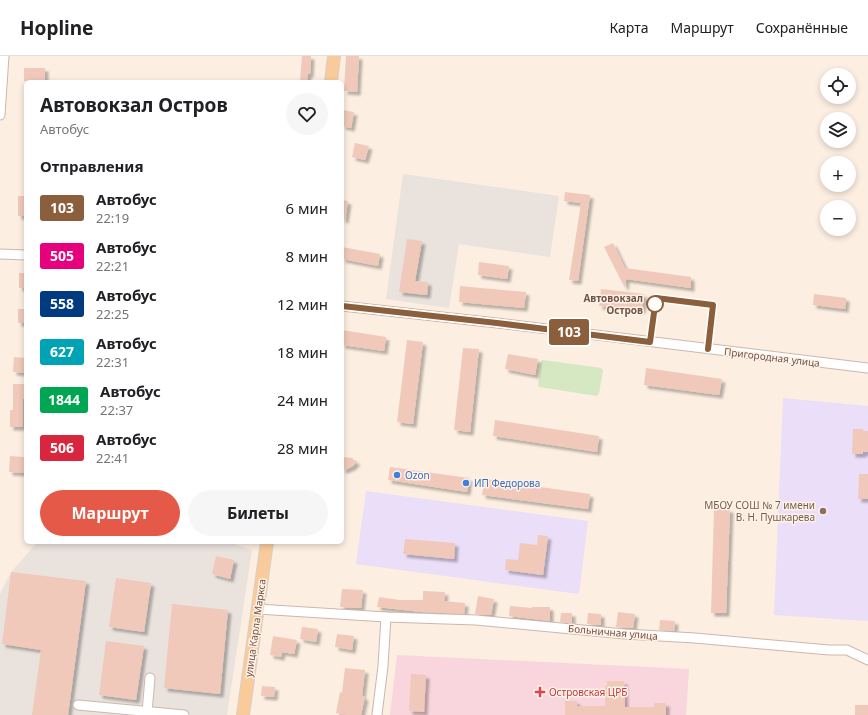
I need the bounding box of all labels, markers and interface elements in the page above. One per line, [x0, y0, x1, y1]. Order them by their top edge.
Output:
text: Hopline [20, 15, 93, 41]
text: Карта [609, 18, 648, 37]
text: Маршрут [670, 18, 734, 37]
text: Сохранённые [756, 18, 848, 37]
map controls [820, 68, 856, 236]
button: locate [820, 68, 856, 104]
text: Автовокзал Остров [40, 92, 228, 118]
button: heart [286, 93, 328, 135]
button: layers [820, 112, 856, 148]
text: Автобус [40, 120, 89, 138]
text: Отправления [40, 156, 144, 176]
button: + [820, 156, 856, 192]
text: Автобус [96, 189, 157, 209]
text: 103 [50, 198, 74, 217]
text: 6 мин [285, 198, 328, 218]
button: − [820, 200, 856, 236]
text: 22:19 [96, 209, 129, 227]
text: Автобус [96, 237, 157, 257]
text: 505 [50, 246, 74, 265]
text: 8 мин [285, 246, 328, 266]
text: 22:21 [96, 257, 129, 275]
text: Автобус [96, 285, 157, 305]
place label: Автовокзал Остров [583, 291, 643, 317]
text: 558 [50, 294, 74, 313]
text: 12 мин [277, 294, 328, 314]
marker: Автовокзал Остров [646, 295, 664, 313]
text: 22:25 [96, 305, 129, 323]
line badge: 103 [546, 319, 592, 345]
text: 103 [557, 322, 581, 341]
text: Автобус [96, 333, 157, 353]
text: 627 [50, 342, 74, 361]
text: 18 мин [277, 342, 328, 362]
street label: Пригородная улица [723, 344, 821, 370]
text: 22:31 [96, 353, 129, 371]
text: Автобус [100, 381, 161, 401]
text: 1844 [48, 390, 80, 409]
text: 24 мин [277, 390, 328, 410]
text: 22:37 [100, 401, 133, 419]
text: Автобус [96, 429, 157, 449]
text: 506 [50, 438, 74, 457]
text: 28 мин [277, 438, 328, 458]
text: 22:41 [96, 449, 129, 467]
place label: Ozon [405, 468, 430, 482]
marker: Ozon [392, 470, 402, 480]
place label: ИП Федорова [474, 476, 540, 490]
marker: ИП Федорова [461, 478, 471, 488]
button: Маршрут [40, 490, 180, 536]
button: Билеты [188, 490, 328, 536]
place label: МБОУ СОШ № 7 имени В. Н. Пушкарева [704, 498, 815, 524]
marker: МБОУ СОШ № 7 имени В. Н. Пушкарева [818, 506, 828, 516]
street label: улица Карла Маркса [241, 578, 269, 678]
street label: Больничная улица [568, 621, 658, 643]
place label: Островская ЦРБ [549, 685, 627, 699]
marker: Островская ЦРБ [534, 686, 546, 698]

